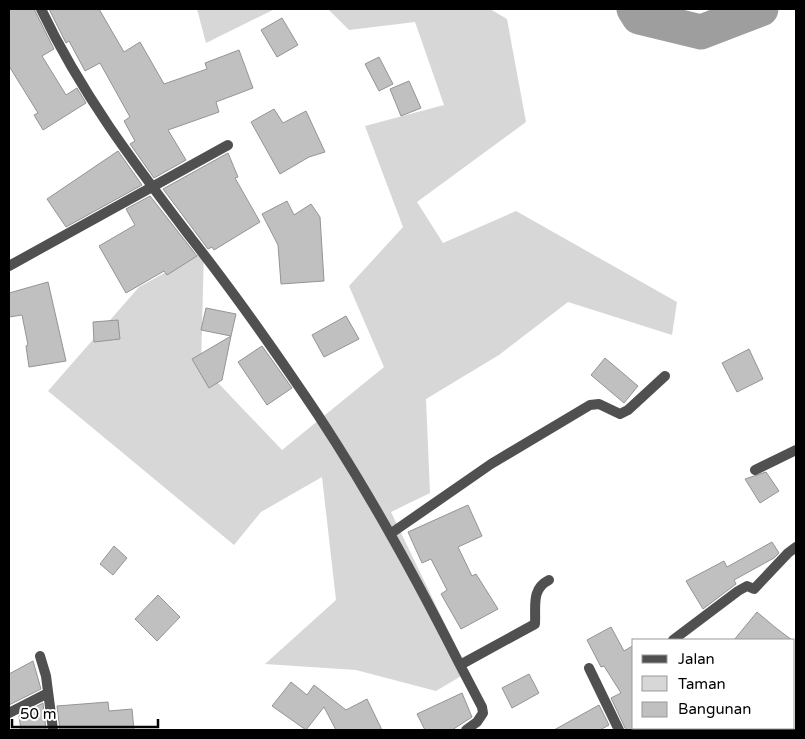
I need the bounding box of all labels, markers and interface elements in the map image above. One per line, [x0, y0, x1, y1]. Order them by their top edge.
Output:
legend [632, 639, 795, 729]
text: Jalan [678, 650, 715, 668]
text: Taman [678, 675, 726, 693]
scale bar [12, 696, 159, 728]
text: Bangunan [678, 700, 751, 718]
text: 50 m [20, 705, 57, 723]

